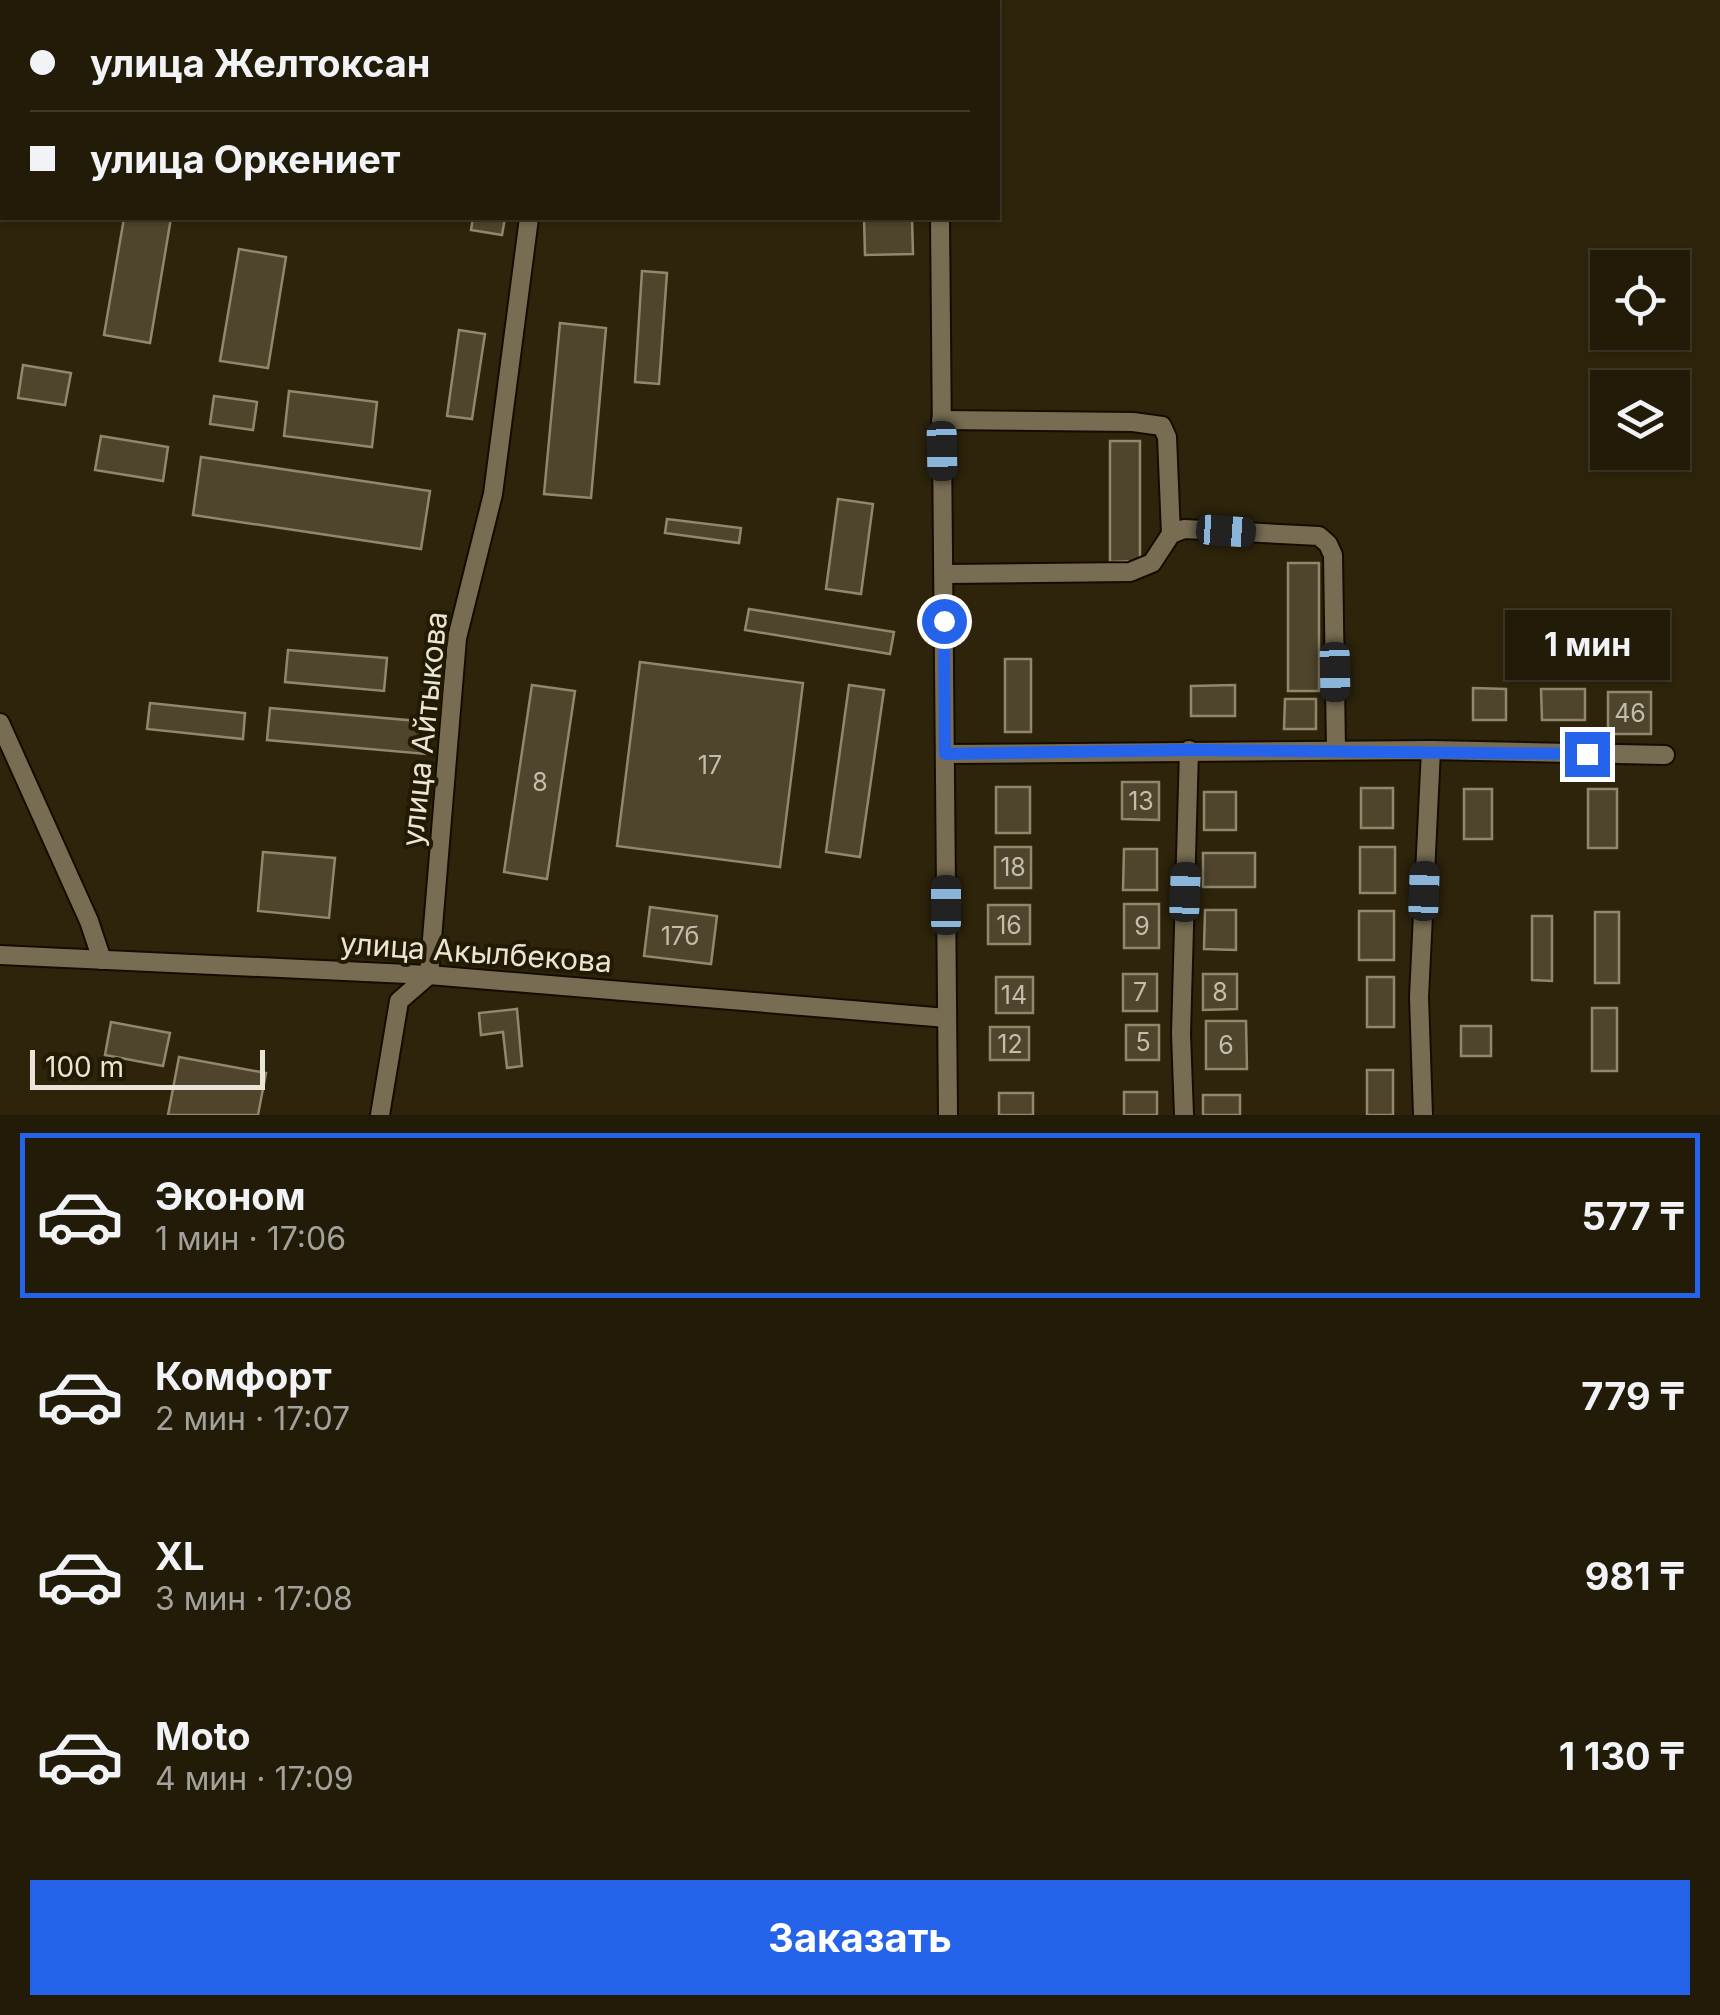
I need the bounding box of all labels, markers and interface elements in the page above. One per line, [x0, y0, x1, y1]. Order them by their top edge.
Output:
text: улица Желтоксан [90, 40, 430, 86]
text: улица Оркениет [90, 136, 400, 182]
map controls [1590, 250, 1690, 470]
button: locate [1590, 250, 1690, 350]
button: layers [1590, 370, 1690, 470]
car [926, 421, 958, 481]
car [1195, 514, 1257, 548]
route start [922, 599, 967, 644]
callout: 1 мин [1504, 609, 1670, 679]
street label: улица Айтыкова [394, 610, 454, 848]
text: 1 мин [1544, 625, 1631, 664]
car [1319, 642, 1351, 702]
house number: 46 [1614, 698, 1646, 728]
route end [1565, 732, 1610, 777]
house number: 17 [698, 750, 722, 780]
house number: 8 [532, 767, 548, 797]
house number: 13 [1128, 786, 1154, 816]
house number: 18 [1000, 852, 1026, 882]
car [1408, 860, 1440, 922]
car [1169, 861, 1201, 923]
car [931, 875, 961, 935]
house number: 16 [996, 910, 1022, 940]
house number: 9 [1134, 911, 1150, 941]
house number: 17б [661, 921, 699, 951]
street label: улица Акылбекова [339, 925, 613, 979]
house number: 7 [1133, 977, 1147, 1007]
house number: 8 [1212, 977, 1228, 1007]
house number: 14 [1001, 980, 1027, 1010]
house number: 5 [1135, 1027, 1151, 1057]
house number: 12 [997, 1029, 1023, 1059]
house number: 6 [1218, 1030, 1234, 1060]
scale bar [30, 1045, 265, 1090]
text: 100 m [45, 1050, 124, 1084]
icon: car [35, 1171, 125, 1261]
text: Эконом [155, 1173, 306, 1219]
text: 577 ₸ [1581, 1193, 1685, 1239]
text: 1 мин · 17:06 [155, 1219, 346, 1258]
icon: car [35, 1351, 125, 1441]
text: Комфорт [155, 1353, 332, 1399]
text: 779 ₸ [1581, 1373, 1685, 1419]
text: 2 мин · 17:07 [155, 1399, 350, 1438]
icon: car [35, 1531, 125, 1621]
text: XL [155, 1533, 205, 1579]
text: 981 ₸ [1585, 1553, 1685, 1599]
text: 3 мин · 17:08 [155, 1579, 353, 1618]
icon: car [35, 1711, 125, 1801]
text: Moto [155, 1713, 251, 1759]
text: 1 130 ₸ [1559, 1733, 1685, 1779]
text: 4 мин · 17:09 [155, 1759, 354, 1798]
button: Заказать [30, 1880, 1690, 1995]

